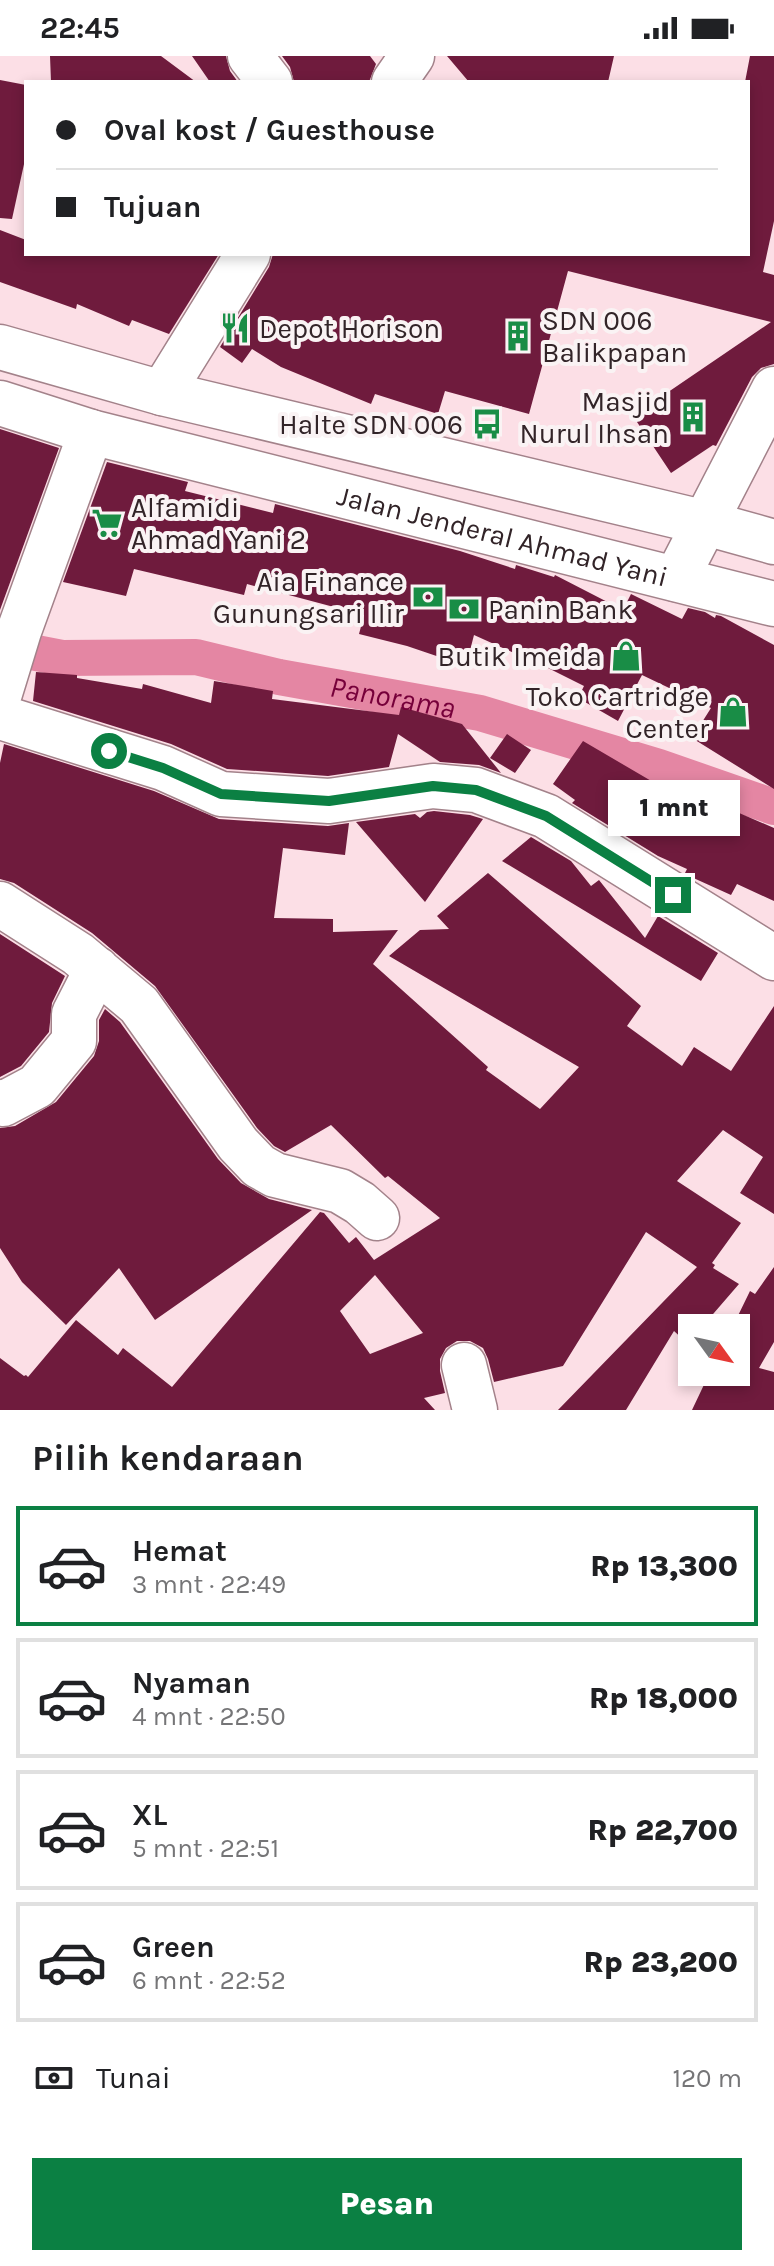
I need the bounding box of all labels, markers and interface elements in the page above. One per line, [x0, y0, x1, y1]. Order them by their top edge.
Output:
text: 22:45 [40, 10, 120, 46]
text: Oval kost / Guesthouse [104, 112, 435, 148]
text: Tujuan [104, 189, 201, 225]
place label: SDN 006 Balikpapan [542, 304, 687, 369]
restaurant icon: Depot Horison [218, 311, 252, 345]
place label: Depot Horison [259, 312, 440, 345]
building icon: SDN 006 Balikpapan [501, 319, 535, 353]
place label: Masjid Nurul Ihsan [520, 385, 669, 450]
building icon: Masjid Nurul Ihsan [676, 400, 710, 434]
bus stop icon: Halte SDN 006 [470, 407, 504, 441]
place label: Halte SDN 006 [279, 408, 463, 441]
street label: Jalan Jenderal Ahmad Yani [334, 479, 671, 594]
place label: Alfamidi Ahmad Yani 2 [131, 491, 306, 556]
supermarket icon: Alfamidi Ahmad Yani 2 [90, 506, 124, 540]
place label: Aia Finance Gunungsari Ilir [213, 565, 405, 630]
bank icon: Aia Finance Gunungsari Ilir [411, 580, 445, 614]
bank icon: Panin Bank [447, 592, 481, 626]
place label: Panin Bank [488, 593, 633, 626]
shop icon: Butik Imeida [609, 639, 643, 673]
place label: Butik Imeida [438, 640, 602, 673]
water label: Panorama [327, 668, 458, 726]
place label: Toko Cartridge Center [526, 680, 710, 745]
shop icon: Toko Cartridge Center [716, 695, 750, 729]
route start [91, 733, 127, 769]
callout: 1 mnt [607, 779, 739, 835]
text: 1 mnt [639, 792, 709, 823]
route end [655, 877, 691, 913]
north arrow [678, 1314, 750, 1386]
map controls [678, 1314, 750, 1386]
text: Pilih kendaraan [32, 1437, 304, 1479]
icon: car [36, 1530, 108, 1602]
text: Hemat [132, 1533, 227, 1569]
text: Rp 13,300 [590, 1548, 738, 1584]
text: 3 mnt · 22:49 [132, 1569, 286, 1600]
icon: car [36, 1662, 108, 1734]
text: Nyaman [132, 1665, 251, 1701]
text: Rp 18,000 [589, 1680, 738, 1716]
text: 4 mnt · 22:50 [132, 1701, 286, 1732]
icon: car [36, 1794, 108, 1866]
text: XL [132, 1797, 167, 1833]
text: Rp 22,700 [587, 1812, 738, 1848]
text: 5 mnt · 22:51 [132, 1833, 279, 1864]
icon: car [36, 1926, 108, 1998]
text: Green [132, 1929, 215, 1965]
text: Rp 23,200 [584, 1944, 738, 1980]
text: 6 mnt · 22:52 [132, 1965, 286, 1996]
icon: cash [32, 2056, 76, 2100]
text: Tunai [96, 2060, 171, 2096]
text: 120 m [672, 2063, 742, 2094]
button: Pesan [32, 2158, 742, 2250]

